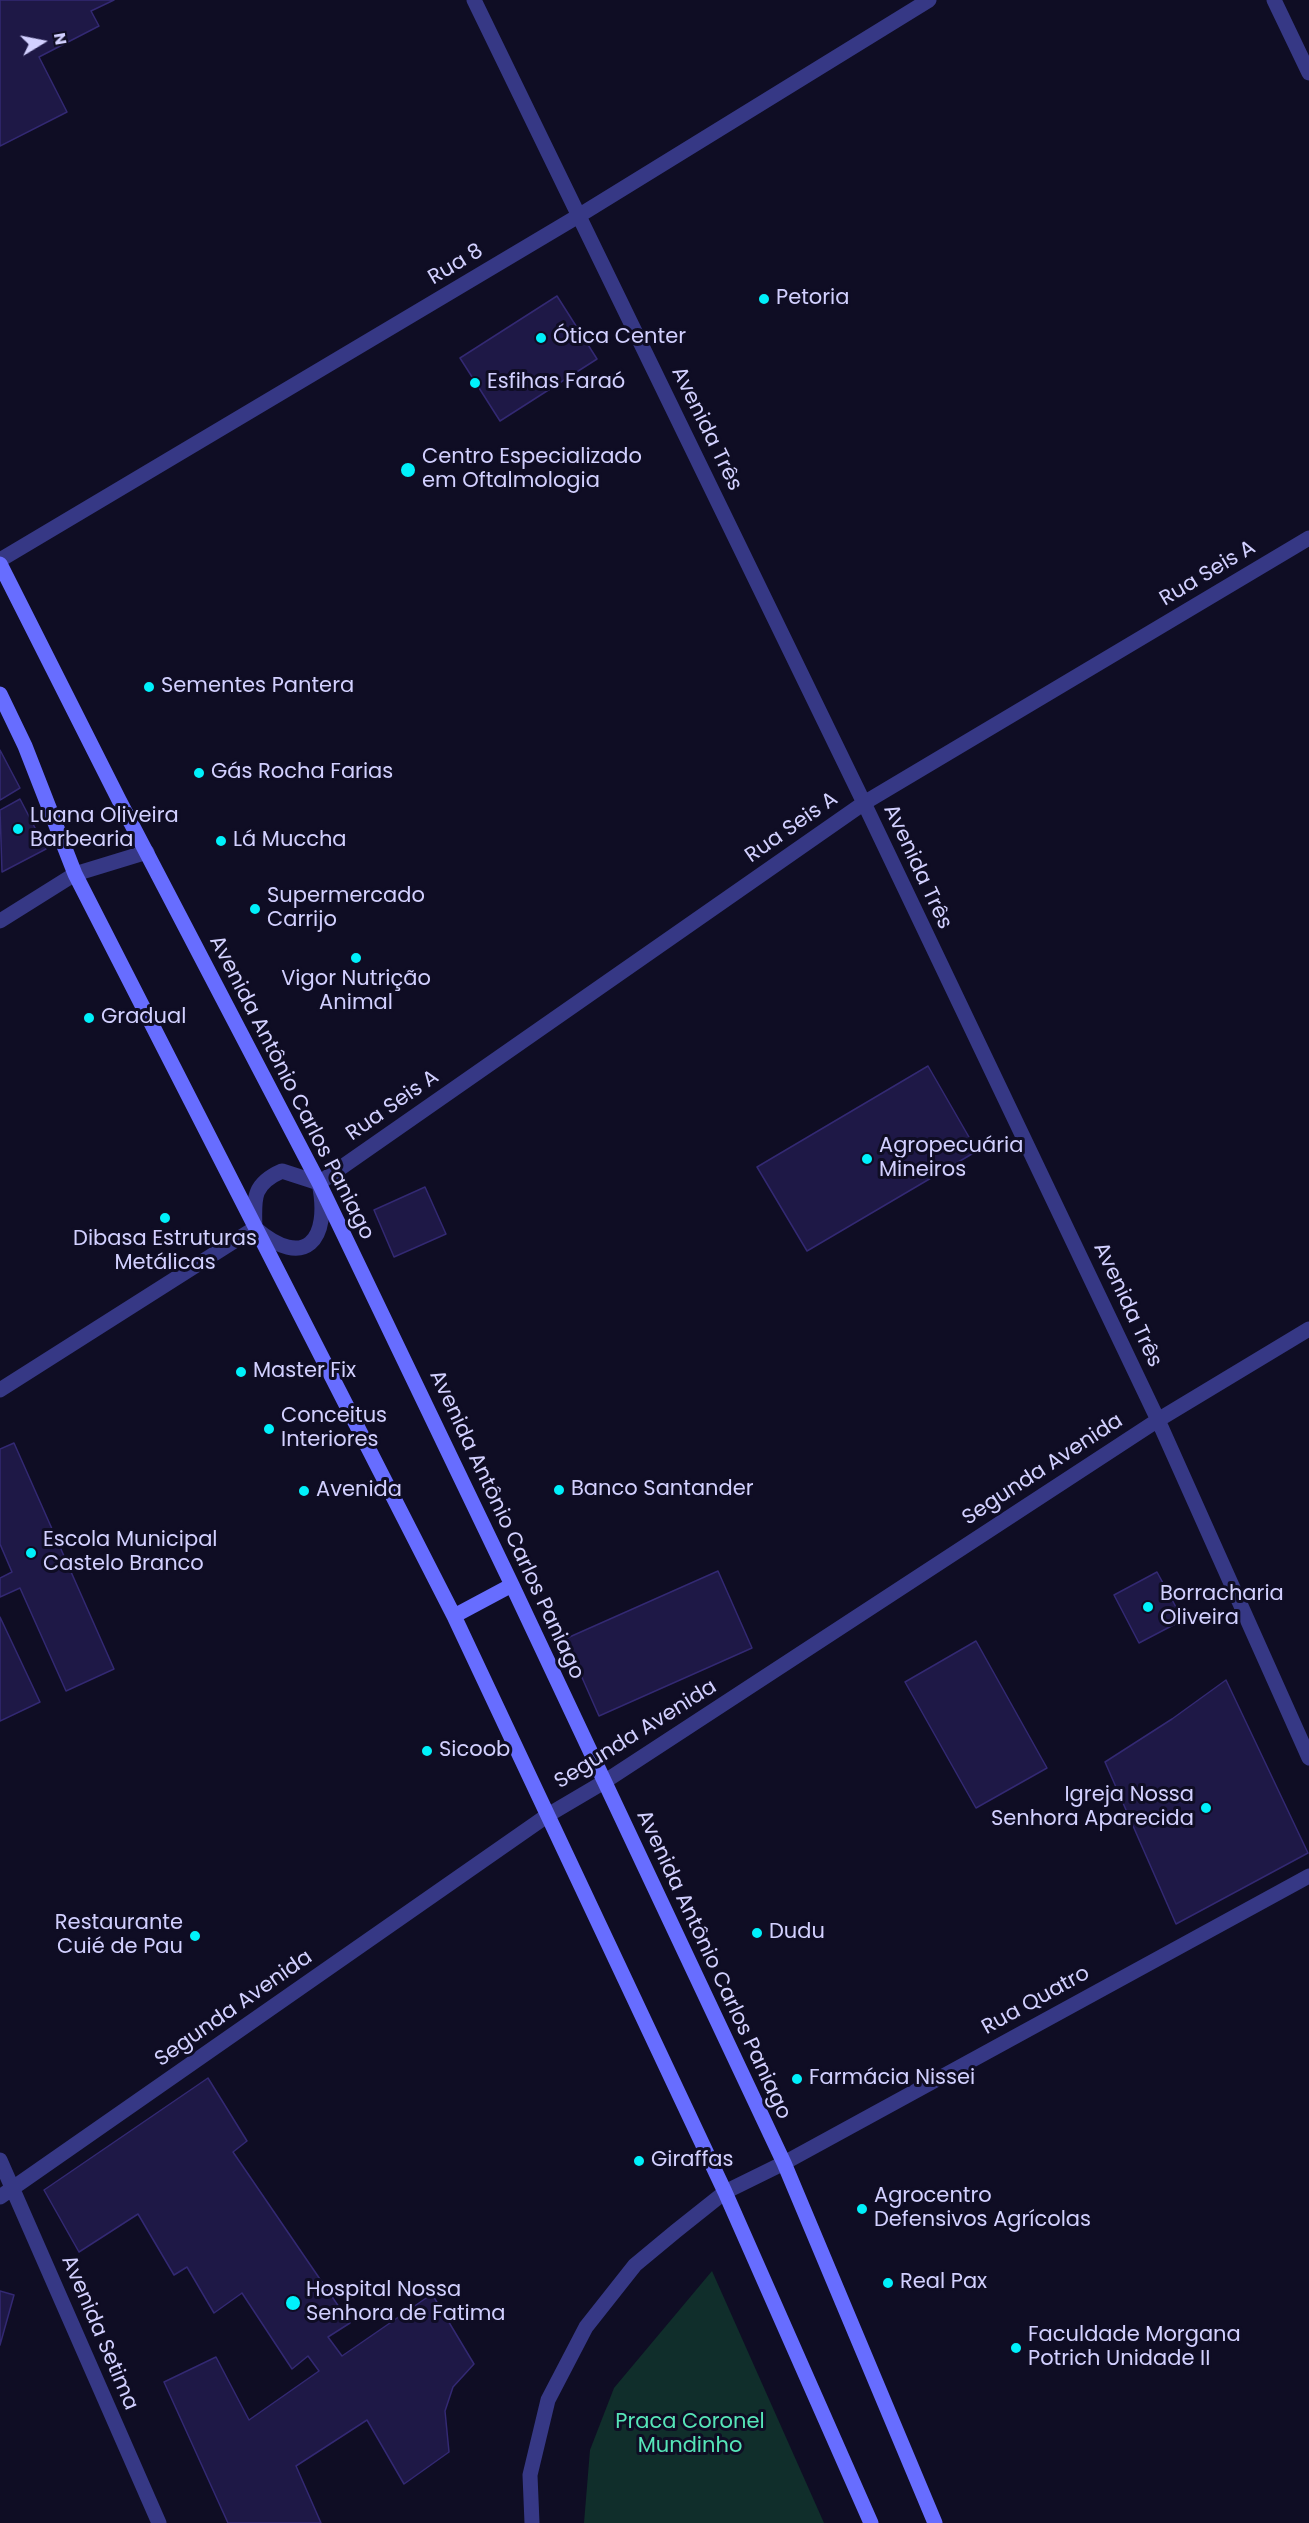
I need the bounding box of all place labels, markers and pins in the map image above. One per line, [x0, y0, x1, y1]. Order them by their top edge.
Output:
place label: Petoria [776, 286, 849, 312]
marker: Petoria [757, 292, 771, 306]
place label: Ótica Center [553, 325, 686, 351]
marker: Ótica Center [534, 331, 548, 345]
place label: Esfihas Faraó [487, 370, 625, 396]
marker: Esfihas Faraó [468, 376, 482, 390]
place label: Centro Especializado em Oftalmologia [422, 445, 642, 495]
marker: Centro Especializado em Oftalmologia [399, 461, 417, 479]
place label: Sementes Pantera [161, 674, 354, 700]
marker: Sementes Pantera [142, 680, 156, 694]
place label: Gás Rocha Farias [211, 760, 393, 786]
marker: Gás Rocha Farias [192, 766, 206, 780]
place label: Luana Oliveira Barbearia [30, 804, 179, 854]
marker: Luana Oliveira Barbearia [11, 822, 25, 836]
place label: Lá Muccha [233, 828, 347, 854]
marker: Lá Muccha [214, 834, 228, 848]
place label: Supermercado Carrijo [267, 884, 425, 934]
marker: Supermercado Carrijo [248, 902, 262, 916]
marker: Vigor Nutrição Animal [349, 951, 363, 965]
place label: Vigor Nutrição Animal [281, 967, 431, 1017]
place label: Gradual [101, 1005, 186, 1031]
marker: Gradual [82, 1011, 96, 1025]
place label: Agropecuária Mineiros [879, 1134, 1023, 1184]
marker: Agropecuária Mineiros [860, 1152, 874, 1166]
marker: Dibasa Estruturas Metálicas [158, 1211, 172, 1225]
place label: Dibasa Estruturas Metálicas [73, 1227, 257, 1277]
place label: Master Fix [253, 1359, 356, 1385]
marker: Master Fix [234, 1365, 248, 1379]
place label: Conceitus Interiores [281, 1404, 387, 1454]
marker: Conceitus Interiores [262, 1422, 276, 1436]
place label: Banco Santander [571, 1477, 754, 1503]
place label: Avenida [316, 1478, 402, 1504]
marker: Banco Santander [552, 1483, 566, 1497]
marker: Avenida [297, 1484, 311, 1498]
place label: Escola Municipal Castelo Branco [43, 1528, 217, 1578]
marker: Escola Municipal Castelo Branco [24, 1546, 38, 1560]
place label: Borracharia Oliveira [1160, 1582, 1284, 1632]
marker: Borracharia Oliveira [1141, 1600, 1155, 1614]
place label: Sicoob [439, 1738, 510, 1764]
marker: Sicoob [420, 1744, 434, 1758]
place label: Igreja Nossa Senhora Aparecida [991, 1783, 1194, 1833]
marker: Igreja Nossa Senhora Aparecida [1199, 1801, 1213, 1815]
place label: Restaurante Cuié de Pau [55, 1911, 183, 1961]
place label: Dudu [769, 1920, 825, 1946]
marker: Dudu [750, 1926, 764, 1940]
marker: Restaurante Cuié de Pau [188, 1929, 202, 1943]
place label: Farmácia Nissei [809, 2066, 975, 2092]
marker: Farmácia Nissei [790, 2072, 804, 2086]
place label: Giraffas [651, 2148, 734, 2174]
marker: Giraffas [632, 2154, 646, 2168]
place label: Agrocentro Defensivos Agrícolas [874, 2184, 1091, 2234]
marker: Agrocentro Defensivos Agrícolas [855, 2202, 869, 2216]
place label: Real Pax [900, 2270, 987, 2296]
marker: Real Pax [881, 2276, 895, 2290]
place label: Hospital Nossa Senhora de Fatima [306, 2278, 506, 2328]
marker: Hospital Nossa Senhora de Fatima [284, 2294, 302, 2312]
place label: Faculdade Morgana Potrich Unidade II [1028, 2323, 1241, 2373]
marker: Faculdade Morgana Potrich Unidade II [1009, 2341, 1023, 2355]

